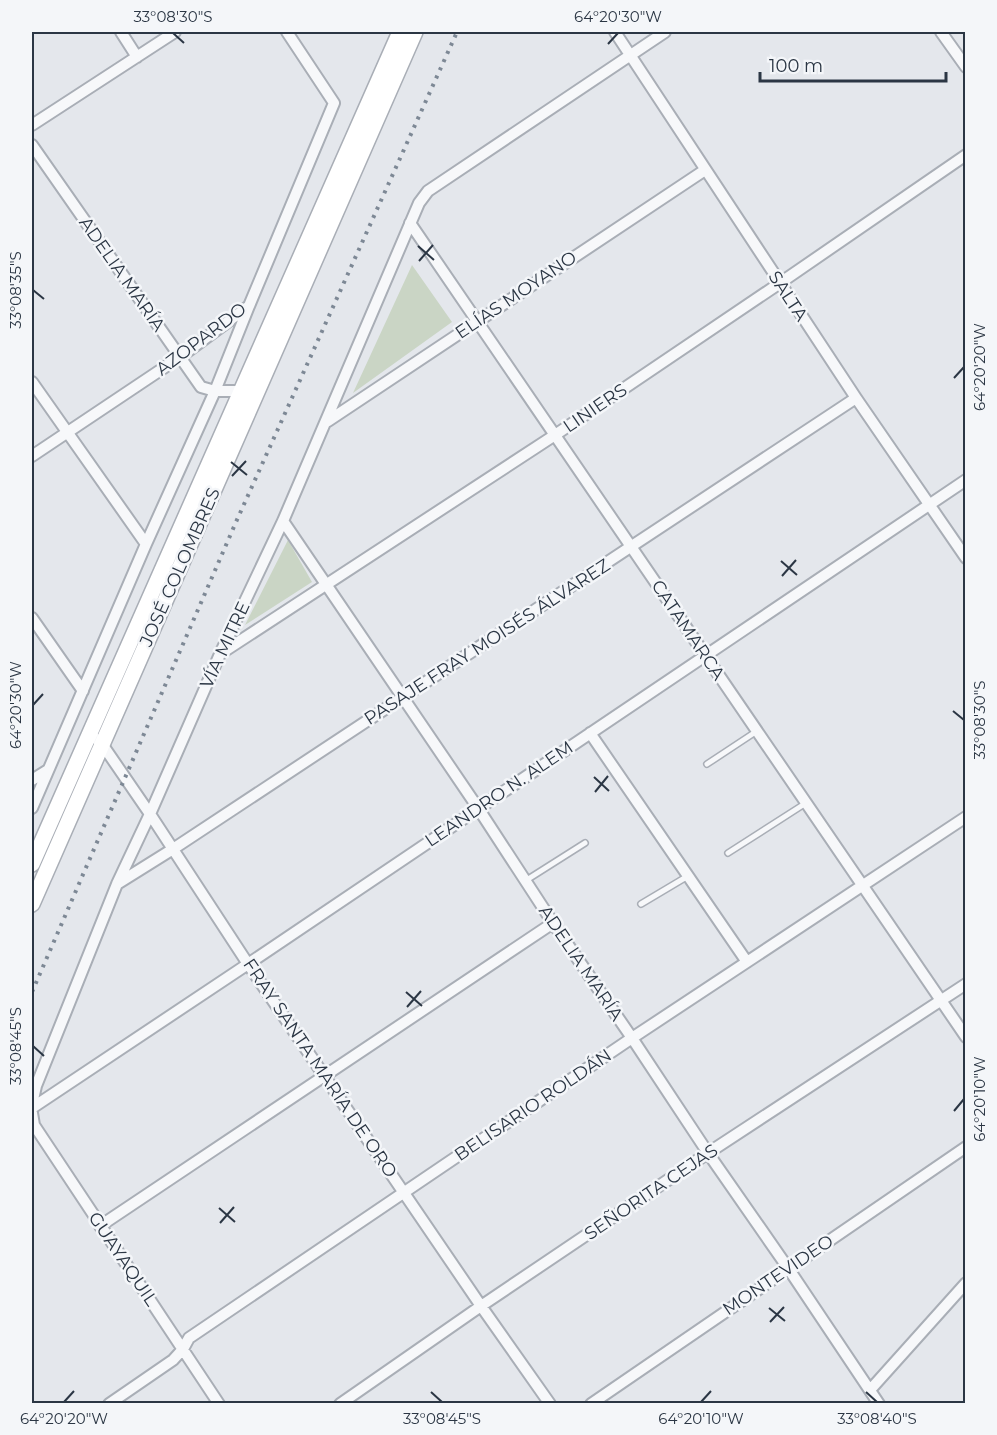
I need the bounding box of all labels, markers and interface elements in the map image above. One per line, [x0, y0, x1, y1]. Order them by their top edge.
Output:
text: 33°08'30"S [133, 7, 213, 26]
text: 64°20'30"W [574, 7, 662, 26]
scale bar [760, 45, 946, 83]
text: 100 m [769, 55, 823, 77]
street label: ADELIA MARÍA [74, 212, 170, 336]
street label: ELÍAS MOYANO [451, 246, 581, 344]
text: 33°08'35"S [6, 251, 25, 329]
street label: SALTA [764, 267, 812, 325]
street label: AZOPARDO [151, 298, 251, 380]
text: 64°20'20"W [970, 323, 989, 411]
street label: LINIERS [559, 379, 631, 437]
street label: JOSÉ COLOMBRES [135, 484, 225, 651]
street label: PASAJE FRAY MOISÉS ÁLVAREZ [360, 554, 614, 730]
street label: CATAMARCA [647, 576, 730, 684]
street label: VÍA MITRE [195, 598, 255, 692]
text: 64°20'30"W [6, 661, 25, 749]
text: 33°08'30"S [970, 680, 989, 760]
street label: LEANDRO N. ALEM [421, 736, 577, 852]
street label: ADELIA MARÍA [534, 901, 628, 1025]
street label: FRAY SANTA MARÍA DE ORO [238, 954, 402, 1182]
text: 33°08'45"S [6, 1007, 25, 1085]
street label: BELISARIO ROLDÁN [450, 1044, 616, 1166]
text: 64°20'10"W [970, 1056, 989, 1142]
street label: SEÑORITA CEJAS [580, 1139, 722, 1245]
street label: GUAYAQUIL [83, 1208, 163, 1311]
street label: MONTEVIDEO [718, 1230, 838, 1320]
text: 64°20'20"W [20, 1409, 108, 1428]
text: 33°08'45"S [403, 1409, 481, 1428]
text: 64°20'10"W [658, 1409, 744, 1428]
text: 33°08'40"S [837, 1409, 917, 1428]

